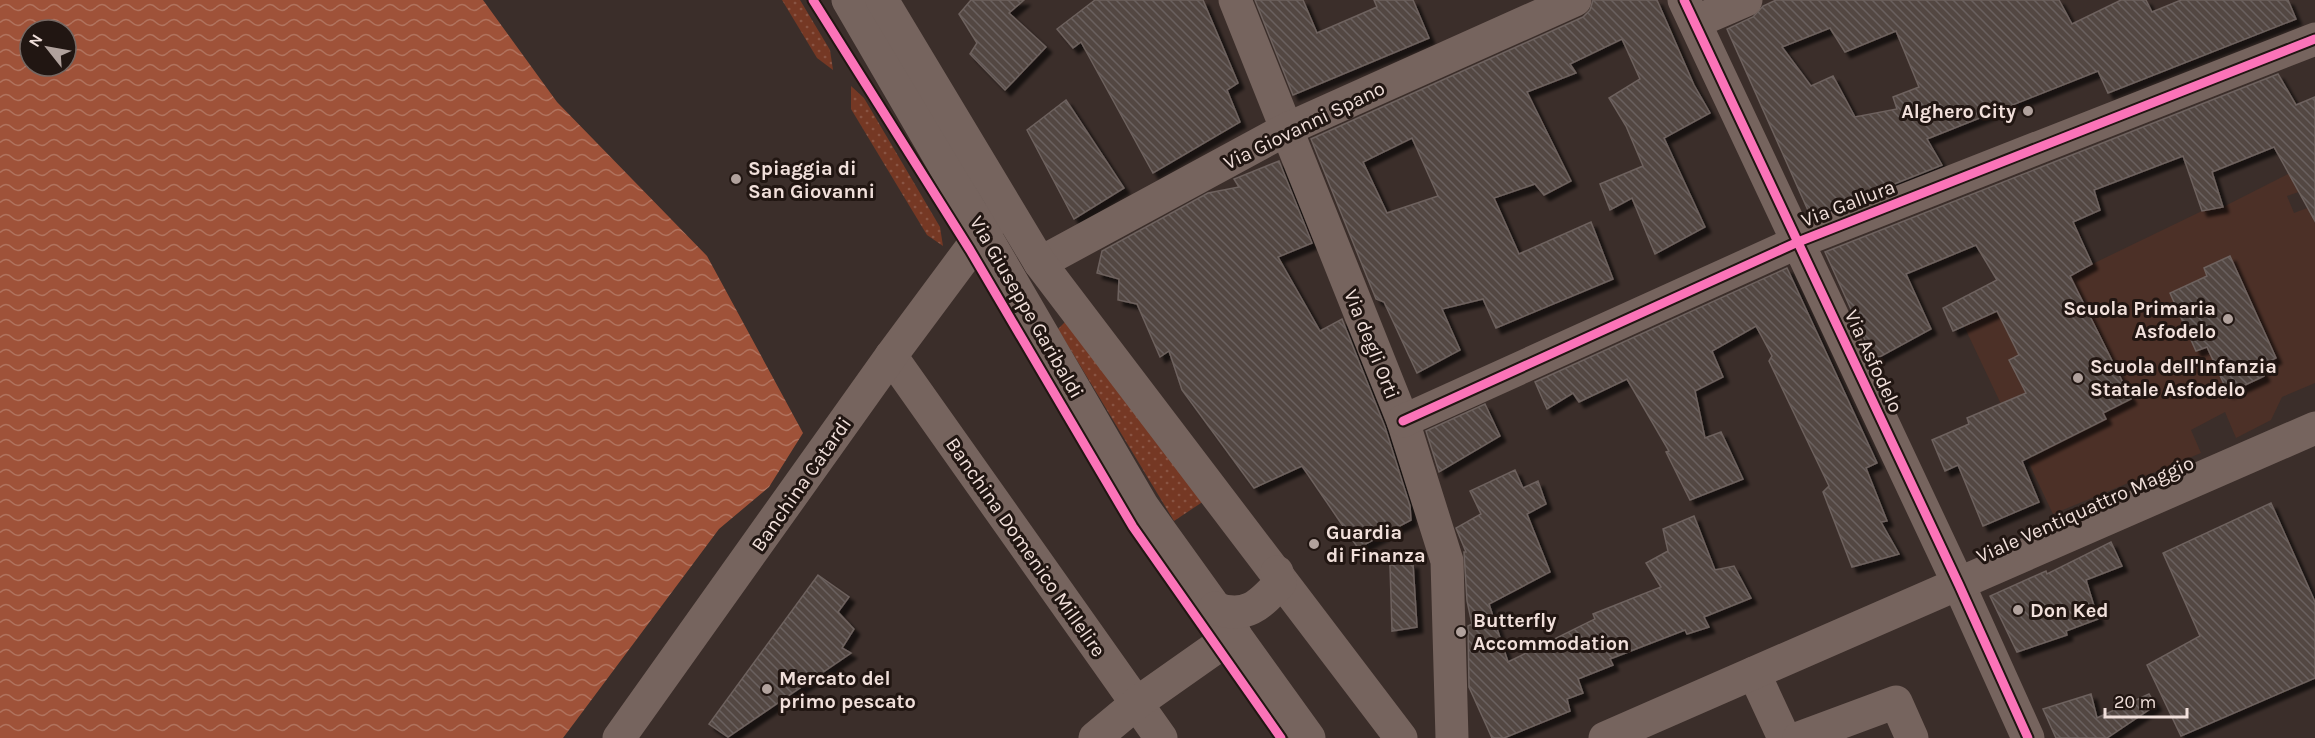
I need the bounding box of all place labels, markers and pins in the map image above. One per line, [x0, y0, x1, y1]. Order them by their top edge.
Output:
place label: Alghero City [1901, 100, 2016, 123]
marker: Alghero City [2021, 104, 2035, 118]
place label: Spiaggia di San Giovanni [748, 157, 875, 203]
marker: Spiaggia di San Giovanni [729, 172, 743, 186]
place label: Scuola Primaria Asfodelo [2063, 297, 2216, 343]
marker: Scuola Primaria Asfodelo [2221, 312, 2235, 326]
place label: Scuola dell'Infanzia Statale Asfodelo [2090, 355, 2277, 401]
marker: Scuola dell'Infanzia Statale Asfodelo [2071, 371, 2085, 385]
place label: Guardia di Finanza [1326, 521, 1426, 567]
marker: Guardia di Finanza [1307, 537, 1321, 551]
place label: Don Ked [2030, 599, 2109, 622]
marker: Don Ked [2011, 603, 2025, 617]
place label: Butterfly Accommodation [1473, 609, 1630, 655]
marker: Butterfly Accommodation [1454, 625, 1468, 639]
place label: Mercato del primo pescato [779, 667, 916, 713]
marker: Mercato del primo pescato [760, 682, 774, 696]

